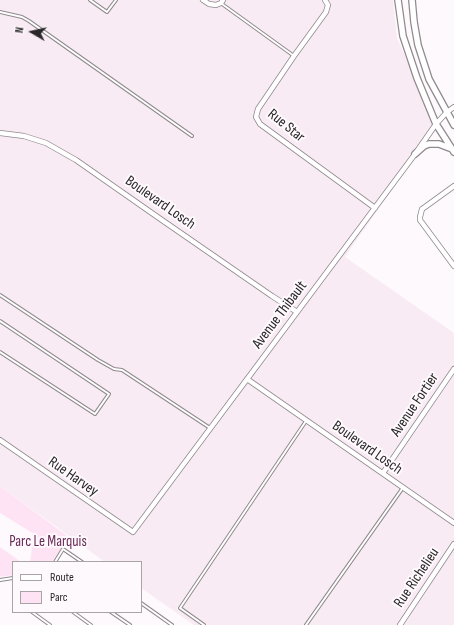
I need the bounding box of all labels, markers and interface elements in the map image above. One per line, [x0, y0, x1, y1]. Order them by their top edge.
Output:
north arrow [12, 12, 52, 52]
text: N [13, 26, 27, 34]
street label: Rue Star [264, 106, 308, 146]
street label: Boulevard Losch [122, 172, 198, 234]
street label: Avenue Thibault [249, 278, 311, 352]
street label: Avenue Fortier [387, 370, 443, 440]
street label: Boulevard Losch [329, 417, 405, 479]
street label: Rue Harvey [45, 453, 101, 501]
park label: Parc Le Marquis [9, 533, 87, 551]
street label: Rue Richelieu [391, 545, 443, 611]
legend [12, 561, 142, 613]
text: Route [50, 570, 74, 585]
text: Parc [50, 590, 68, 605]

